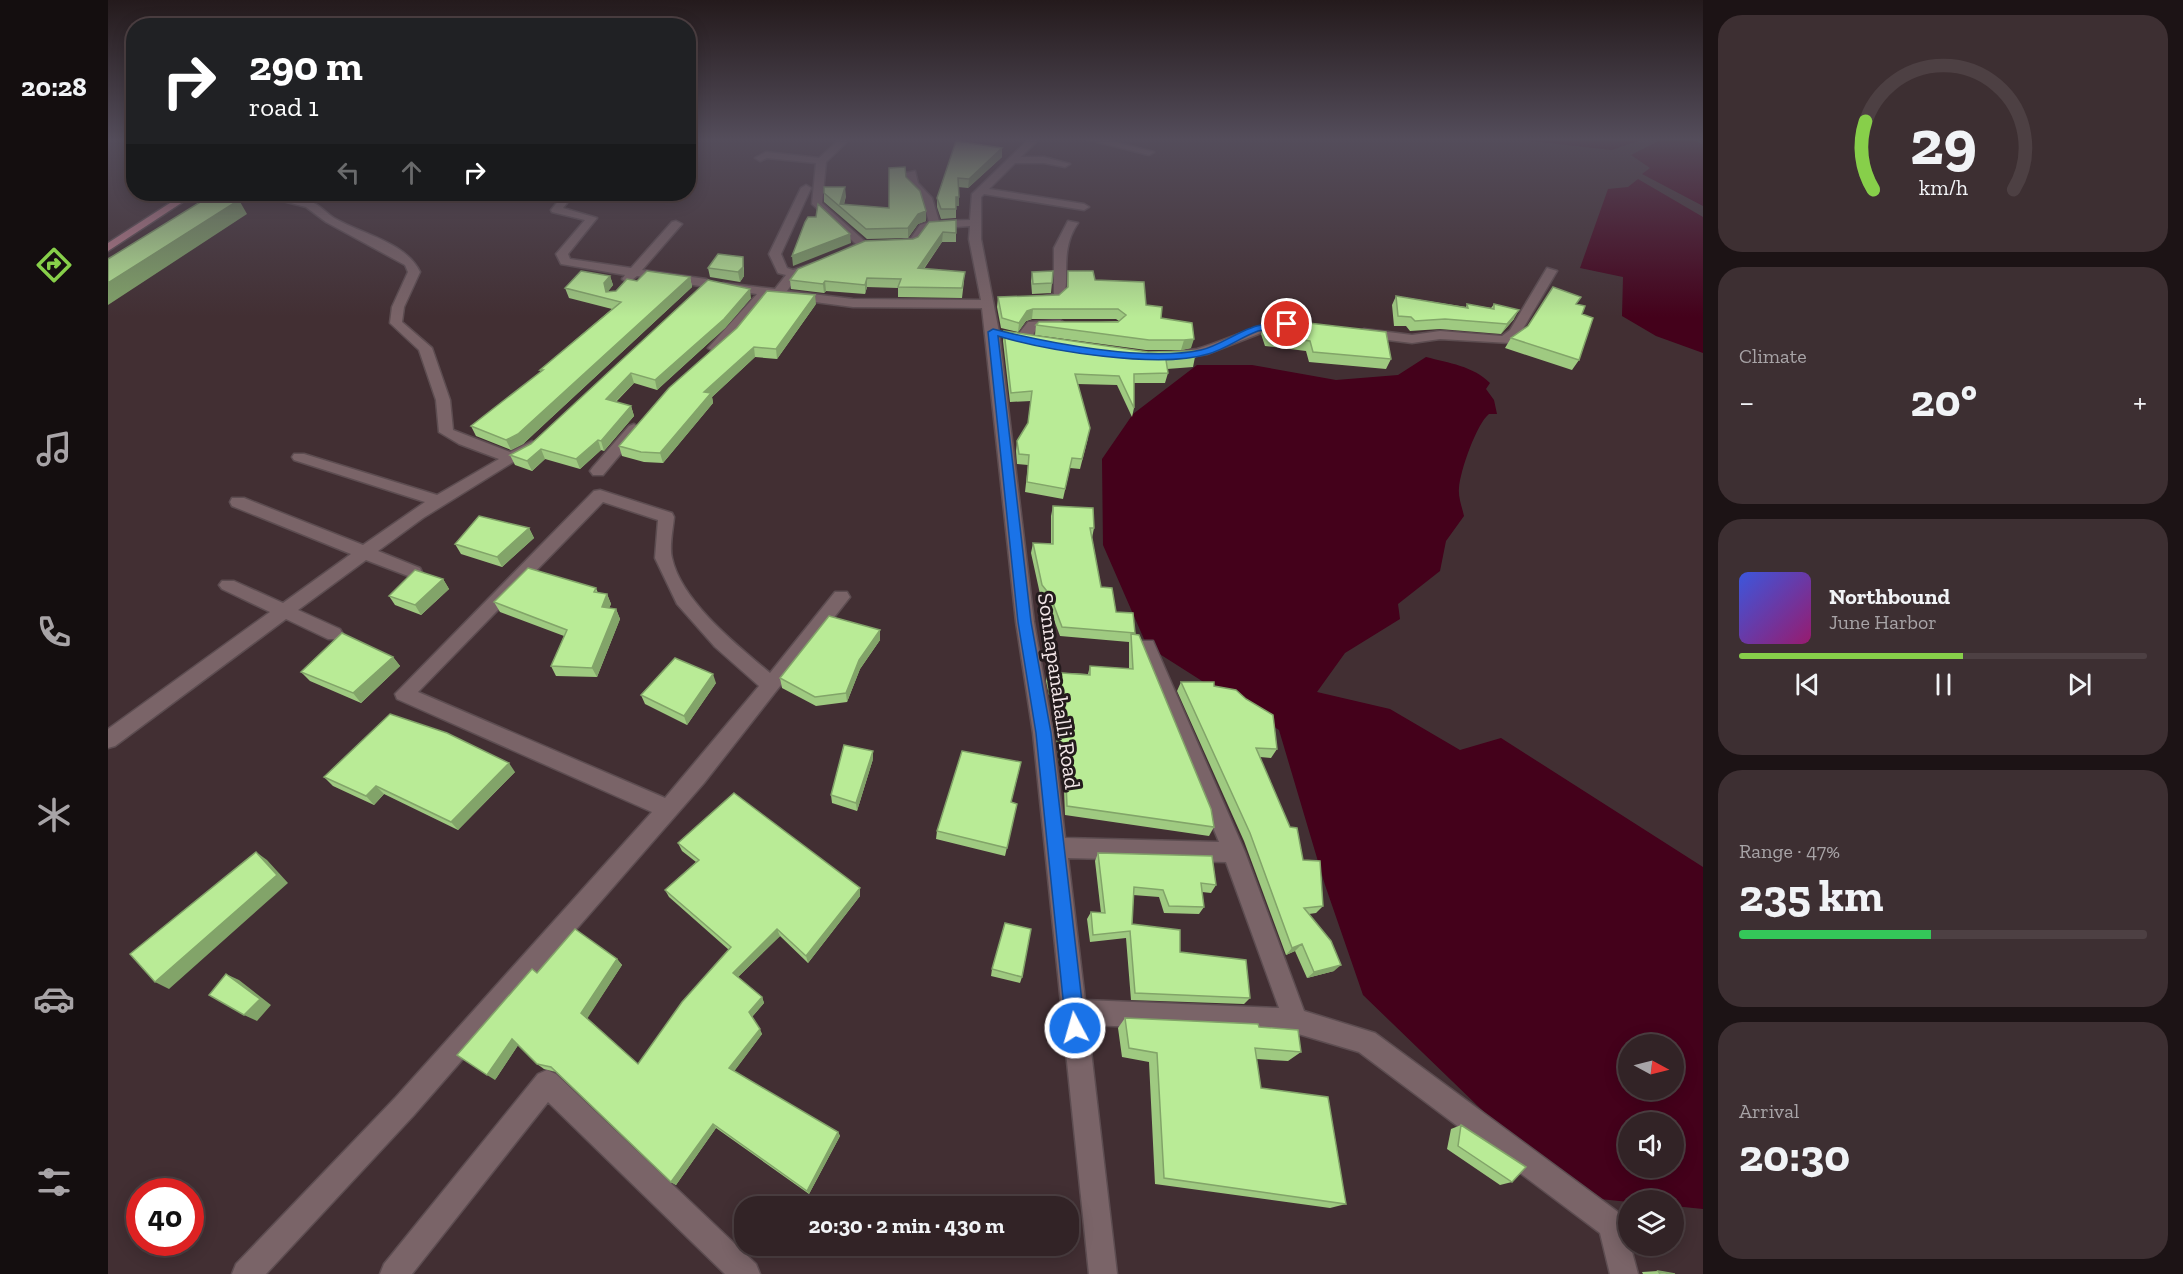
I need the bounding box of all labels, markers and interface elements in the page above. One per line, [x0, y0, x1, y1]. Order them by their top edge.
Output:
text: 290 m [249, 40, 363, 91]
icon: right [150, 42, 228, 120]
text: 20:28 [21, 71, 87, 103]
text: road 1 [249, 91, 319, 123]
text: 29 [1910, 106, 1976, 181]
icon: left [332, 156, 365, 189]
icon: ahead [395, 156, 428, 189]
icon: right [458, 156, 491, 189]
text: km/h [1919, 176, 1967, 201]
icon: directions [33, 244, 75, 286]
pin [1261, 298, 1312, 349]
icon: arrive [1270, 307, 1303, 340]
text: Climate [1739, 344, 1807, 368]
text: 20° [1911, 374, 1977, 428]
text: − [1739, 382, 1754, 421]
text: + [2133, 382, 2147, 421]
icon: music [33, 428, 75, 470]
text: Northbound [1829, 583, 1950, 610]
street label: Sonnapanahalli Road [1032, 591, 1086, 791]
text: June Harbor [1829, 610, 1937, 634]
icon: phone [33, 611, 75, 653]
icon: previous [1791, 668, 1824, 701]
icon: pause [1927, 668, 1960, 701]
icon: next [2063, 668, 2096, 701]
icon: climate [33, 794, 75, 836]
text: Range · 47% [1739, 839, 1840, 863]
text: 235 km [1739, 869, 1883, 923]
icon: car [33, 978, 75, 1020]
position arrow [1043, 996, 1107, 1060]
north arrow [1618, 1034, 1684, 1100]
map controls [1618, 1034, 1684, 1256]
text: Arrival [1739, 1099, 1799, 1123]
button: sound [1618, 1112, 1684, 1178]
text: 20:30 [1739, 1129, 1850, 1183]
icon: filters [33, 1161, 75, 1203]
speed limit sign: 40 [126, 1178, 204, 1256]
button: layers [1618, 1190, 1684, 1256]
text: 20:30 · 2 min · 430 m [808, 1212, 1005, 1239]

